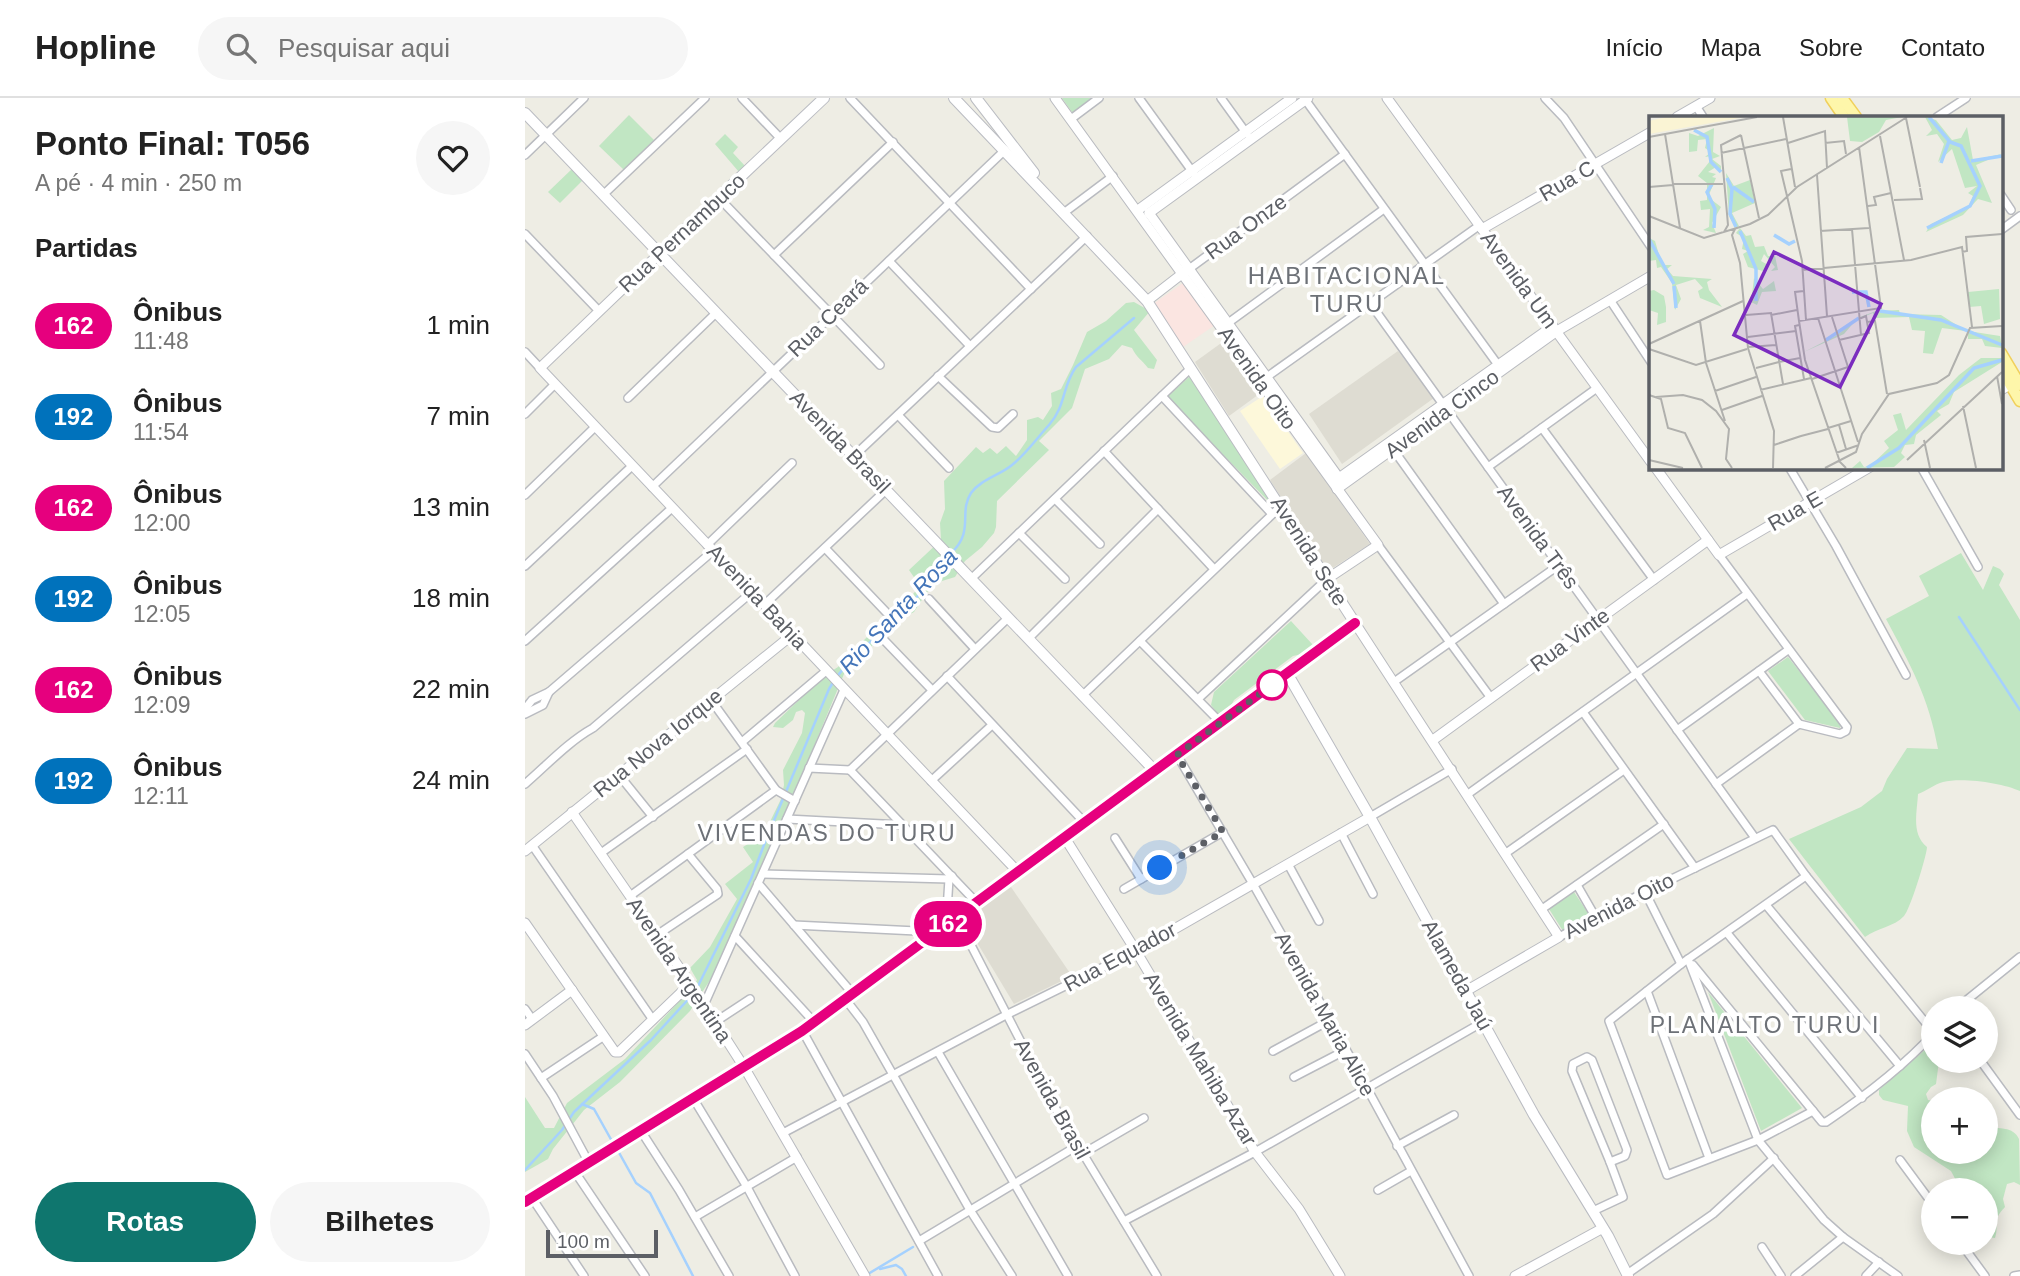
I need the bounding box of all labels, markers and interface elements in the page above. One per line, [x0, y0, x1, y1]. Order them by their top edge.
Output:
search box [198, 17, 688, 80]
text: Hopline [35, 29, 156, 66]
icon: search [222, 29, 260, 67]
text: Pesquisar aqui [278, 33, 450, 63]
text: Início [1605, 34, 1663, 61]
text: Mapa [1701, 34, 1761, 61]
text: Sobre [1799, 34, 1863, 61]
text: Contato [1901, 34, 1985, 61]
inset map [1649, 116, 2003, 469]
button: heart [416, 121, 490, 195]
text: Ponto Final: T056 [35, 125, 310, 162]
street label: Rua C [1535, 156, 1598, 205]
street label: Rua Pernambuco [614, 168, 749, 297]
text: A pé · 4 min · 250 m [35, 170, 242, 196]
street label: Rua Onze [1201, 190, 1291, 264]
street label: Avenida Um [1477, 227, 1562, 333]
text: Partidas [35, 233, 138, 263]
district label: HABITACIONAL TURU [1248, 262, 1446, 317]
street label: Rua Ceará [783, 274, 872, 361]
text: Ônibus [133, 297, 223, 327]
text: 1 min [426, 310, 490, 340]
text: 162 [53, 312, 94, 339]
street label: Avenida Oito [1214, 322, 1301, 433]
text: 11:48 [133, 328, 189, 354]
street label: Avenida Cinco [1380, 365, 1503, 463]
street label: Avenida Brasil [786, 386, 895, 498]
text: Ônibus [133, 388, 223, 418]
text: 7 min [426, 401, 490, 431]
text: 192 [53, 403, 94, 430]
text: 11:54 [133, 419, 189, 445]
text: Ônibus [133, 479, 223, 509]
street label: Avenida Três [1493, 481, 1584, 593]
street label: Rua E [1764, 486, 1826, 535]
text: 13 min [412, 492, 490, 522]
street label: Avenida Sete [1267, 492, 1352, 610]
text: 162 [53, 494, 94, 521]
text: 12:00 [133, 510, 191, 536]
street label: Avenida Bahia [703, 539, 812, 654]
water label: Rio Santa Rosa [834, 543, 962, 679]
text: Ônibus [133, 570, 223, 600]
text: 18 min [412, 583, 490, 613]
text: 192 [53, 585, 94, 612]
text: 12:05 [133, 601, 191, 627]
street label: Rua Vinte [1526, 603, 1614, 676]
text: Ônibus [133, 661, 223, 691]
unlabelled marker [1257, 670, 1287, 700]
text: 22 min [412, 674, 490, 704]
text: 162 [53, 676, 94, 703]
street label: Rua Nova Iorque [589, 684, 727, 802]
text: 12:09 [133, 692, 191, 718]
text: Ônibus [133, 752, 223, 782]
text: 24 min [412, 765, 490, 795]
text: 192 [53, 767, 94, 794]
text: 12:11 [133, 783, 189, 809]
district label: VIVENDAS DO TURU [697, 820, 957, 846]
your location [1142, 850, 1177, 885]
street label: Avenida Oito [1560, 868, 1677, 943]
street label: Avenida Argentina [622, 893, 737, 1047]
line badge: 162 [908, 901, 988, 947]
text: 162 [928, 910, 968, 937]
street label: Alameda Jaú [1418, 916, 1497, 1034]
street label: Rua Equador [1060, 917, 1180, 996]
street label: Avenida Maria Alice [1271, 928, 1380, 1100]
street label: Avenida Mahiba Azar [1140, 968, 1261, 1150]
map controls [1921, 996, 1998, 1255]
button: layers [1921, 996, 1998, 1073]
district label: PLANALTO TURU I [1650, 1012, 1880, 1038]
street label: Avenida Brasil [1010, 1035, 1095, 1163]
button: + [1921, 1087, 1998, 1164]
button: − [1921, 1178, 1998, 1255]
button: Rotas [35, 1182, 256, 1262]
button: Bilhetes [270, 1182, 490, 1262]
scale bar [546, 1227, 658, 1259]
text: 100 m [557, 1231, 610, 1252]

